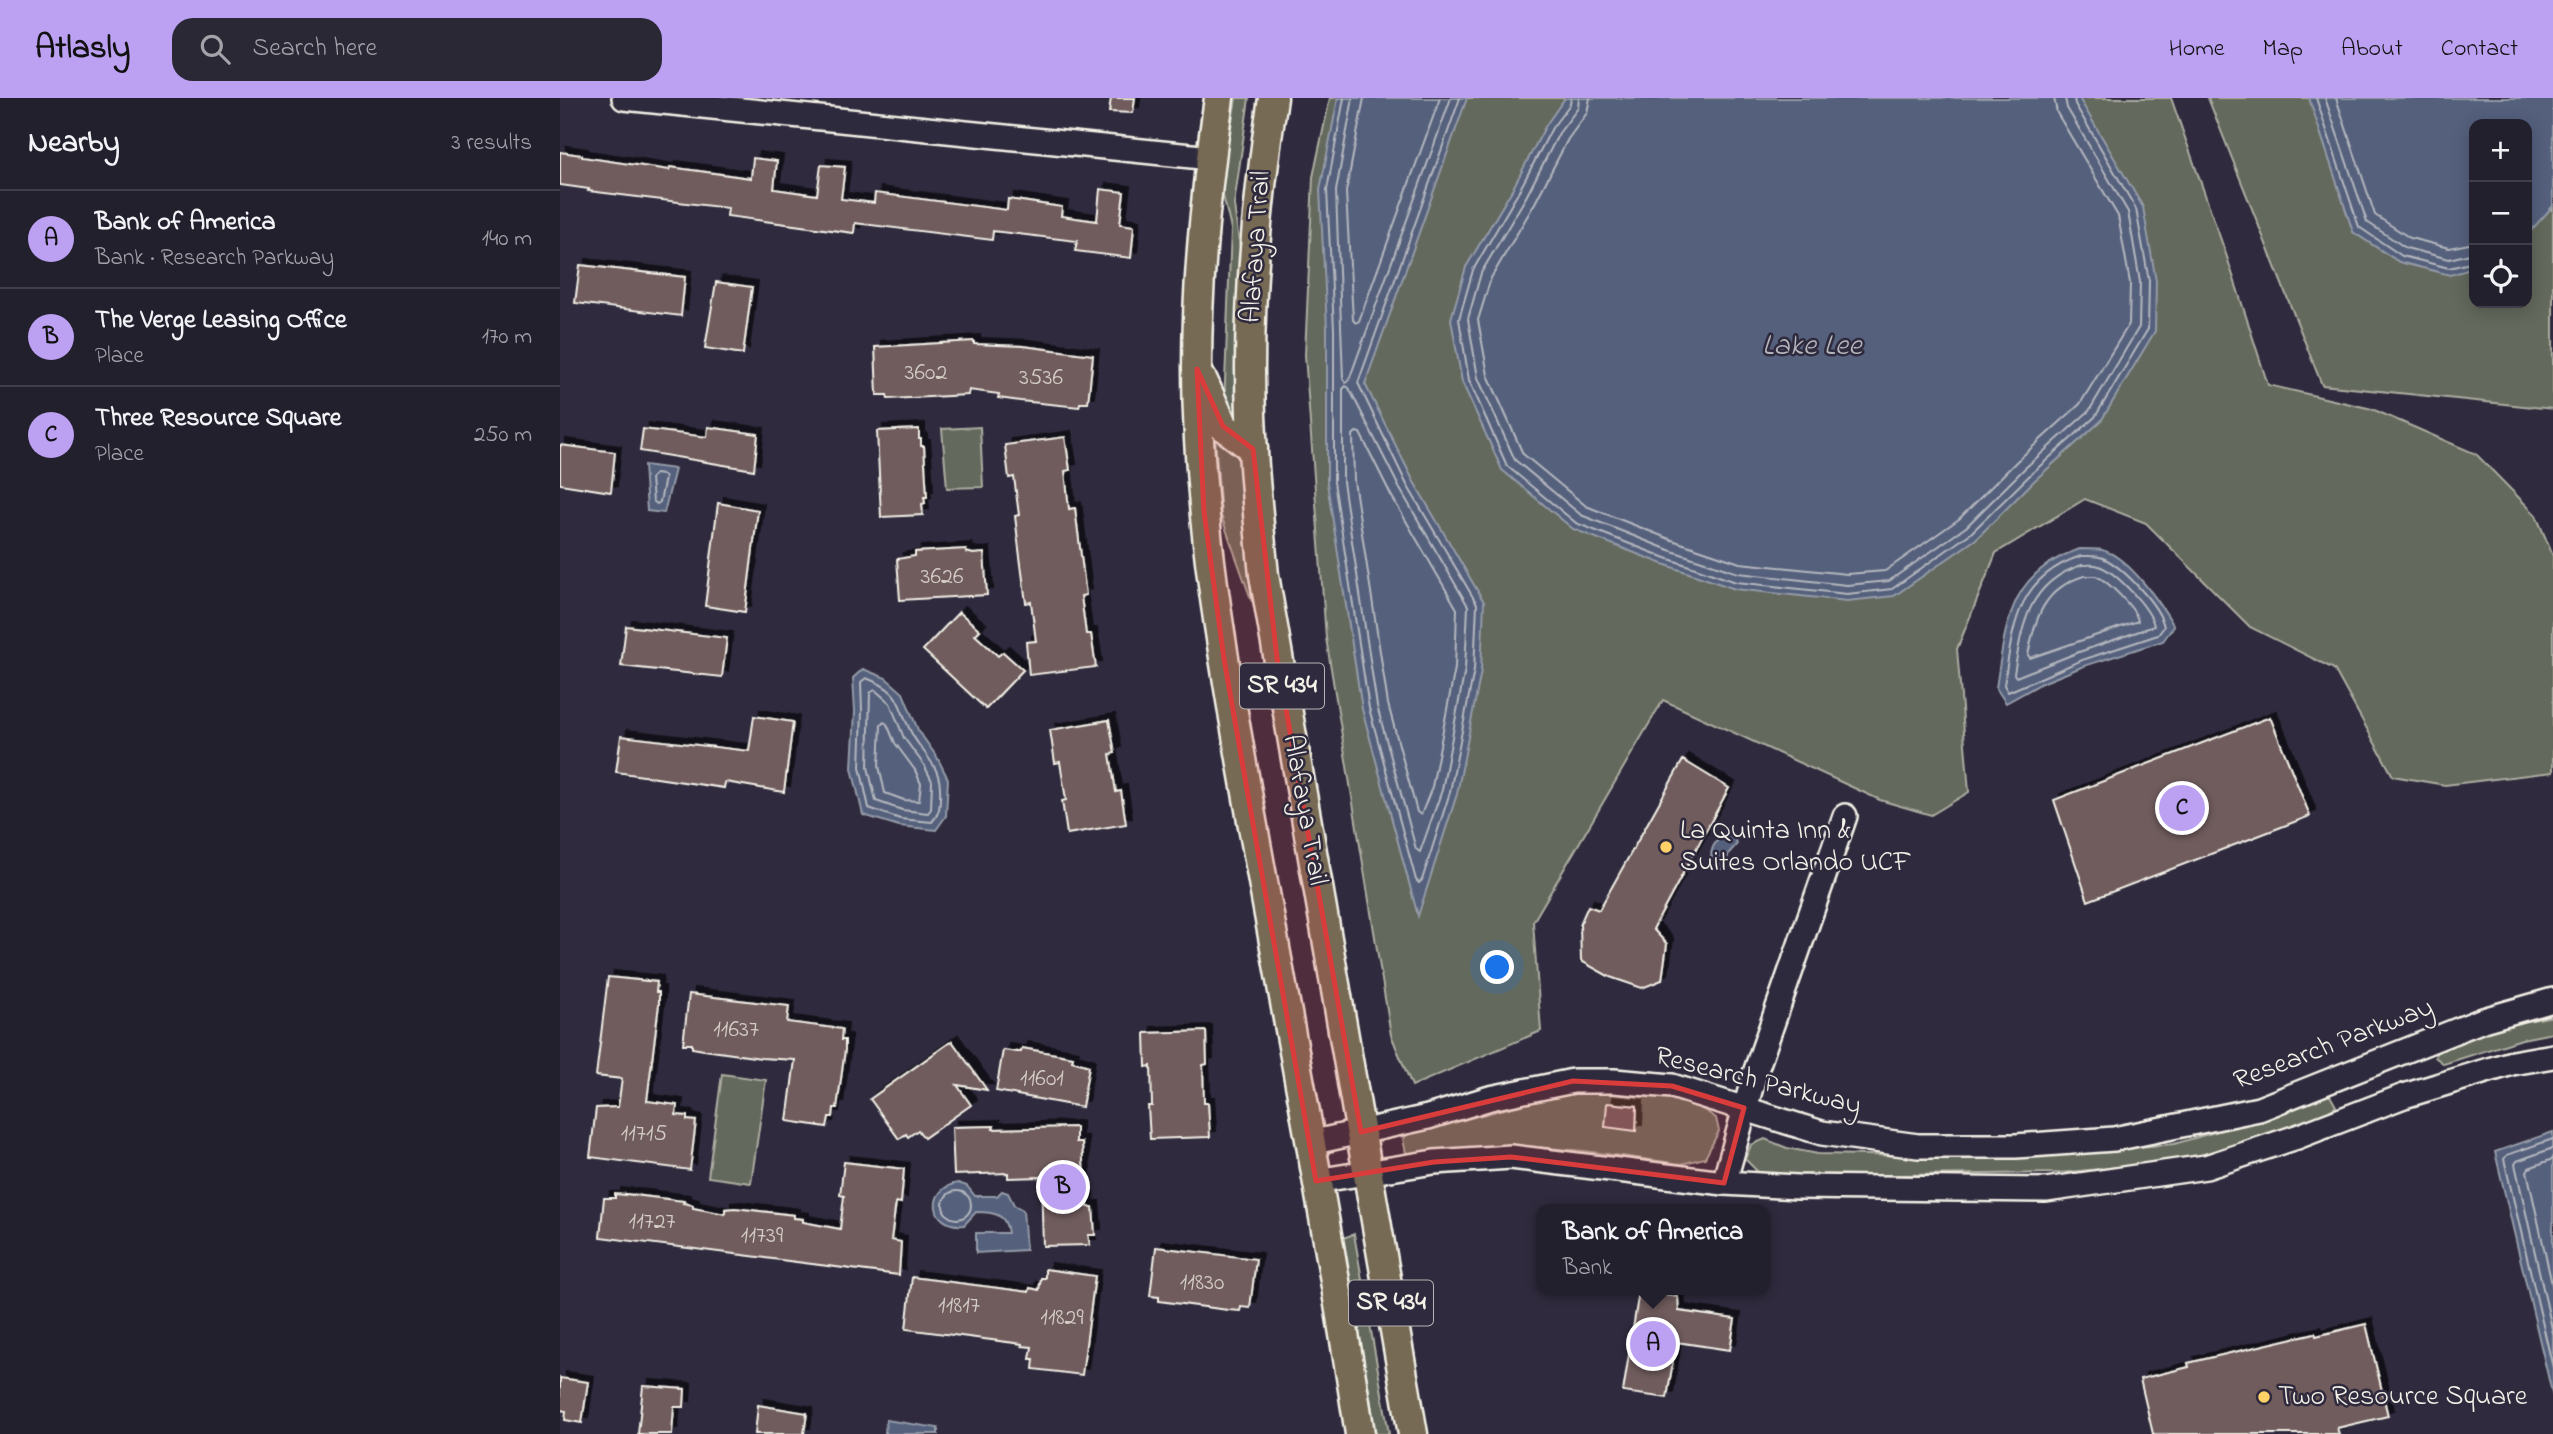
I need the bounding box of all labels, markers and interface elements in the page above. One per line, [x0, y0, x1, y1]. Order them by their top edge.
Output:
search box [172, 18, 662, 81]
text: Atlasly [35, 25, 130, 73]
icon: search [196, 30, 234, 68]
text: Search here [252, 30, 377, 68]
text: Home [2169, 32, 2225, 67]
text: Map [2263, 32, 2303, 67]
text: About [2341, 32, 2403, 67]
text: Contact [2441, 32, 2518, 67]
map controls [2469, 119, 2532, 308]
button: + [2469, 119, 2532, 182]
text: Nearby [28, 122, 120, 166]
text: 3 results [451, 127, 532, 160]
street label: Alafaya Trail [1231, 170, 1283, 324]
button: − [2469, 182, 2532, 245]
text: Bank of America [95, 204, 276, 242]
text: A [44, 223, 58, 256]
text: 140 m [482, 223, 532, 256]
text: Bank · Research Parkway [95, 242, 334, 275]
button: locate [2469, 245, 2532, 308]
text: The Verge Leasing Office [95, 302, 347, 340]
text: B [43, 321, 59, 354]
text: 170 m [482, 321, 532, 354]
water label: Lake Lee [1762, 325, 1863, 369]
text: Place [95, 340, 144, 373]
house number: 3602 [905, 356, 947, 391]
house number: 3536 [1019, 361, 1063, 396]
text: Three Resource Square [95, 400, 341, 438]
text: C [45, 419, 57, 452]
text: 250 m [474, 419, 532, 452]
text: Place [95, 438, 144, 471]
house number: 3626 [921, 560, 964, 595]
road number: SR 434 [1240, 664, 1324, 708]
street label: Alafaya Trail [1271, 731, 1337, 889]
pin: C [2159, 782, 2205, 834]
place label: La Quinta Inn & Suites Orlando UCF [1680, 811, 1911, 884]
marker: La Quinta Inn & Suites Orlando UCF [1658, 839, 1674, 855]
your location [1480, 950, 1514, 984]
street label: Research Parkway [2228, 988, 2440, 1102]
house number: 11637 [713, 1013, 759, 1048]
street label: Research Parkway [1651, 1037, 1865, 1127]
house number: 11601 [1020, 1062, 1064, 1097]
house number: 11715 [621, 1117, 668, 1152]
pin: B [1040, 1161, 1086, 1213]
popup [1536, 1204, 1770, 1295]
house number: 11727 [629, 1205, 676, 1240]
text: Bank of America [1563, 1214, 1743, 1252]
house number: 11739 [741, 1219, 784, 1254]
text: Bank [1563, 1252, 1612, 1285]
house number: 11830 [1180, 1266, 1224, 1301]
road number: SR 434 [1349, 1280, 1433, 1326]
house number: 11817 [938, 1289, 980, 1324]
house number: 11829 [1040, 1301, 1084, 1336]
pin: A [1630, 1318, 1676, 1370]
place label: Two Resource Square [2278, 1377, 2528, 1418]
marker: Two Resource Square [2256, 1389, 2272, 1405]

